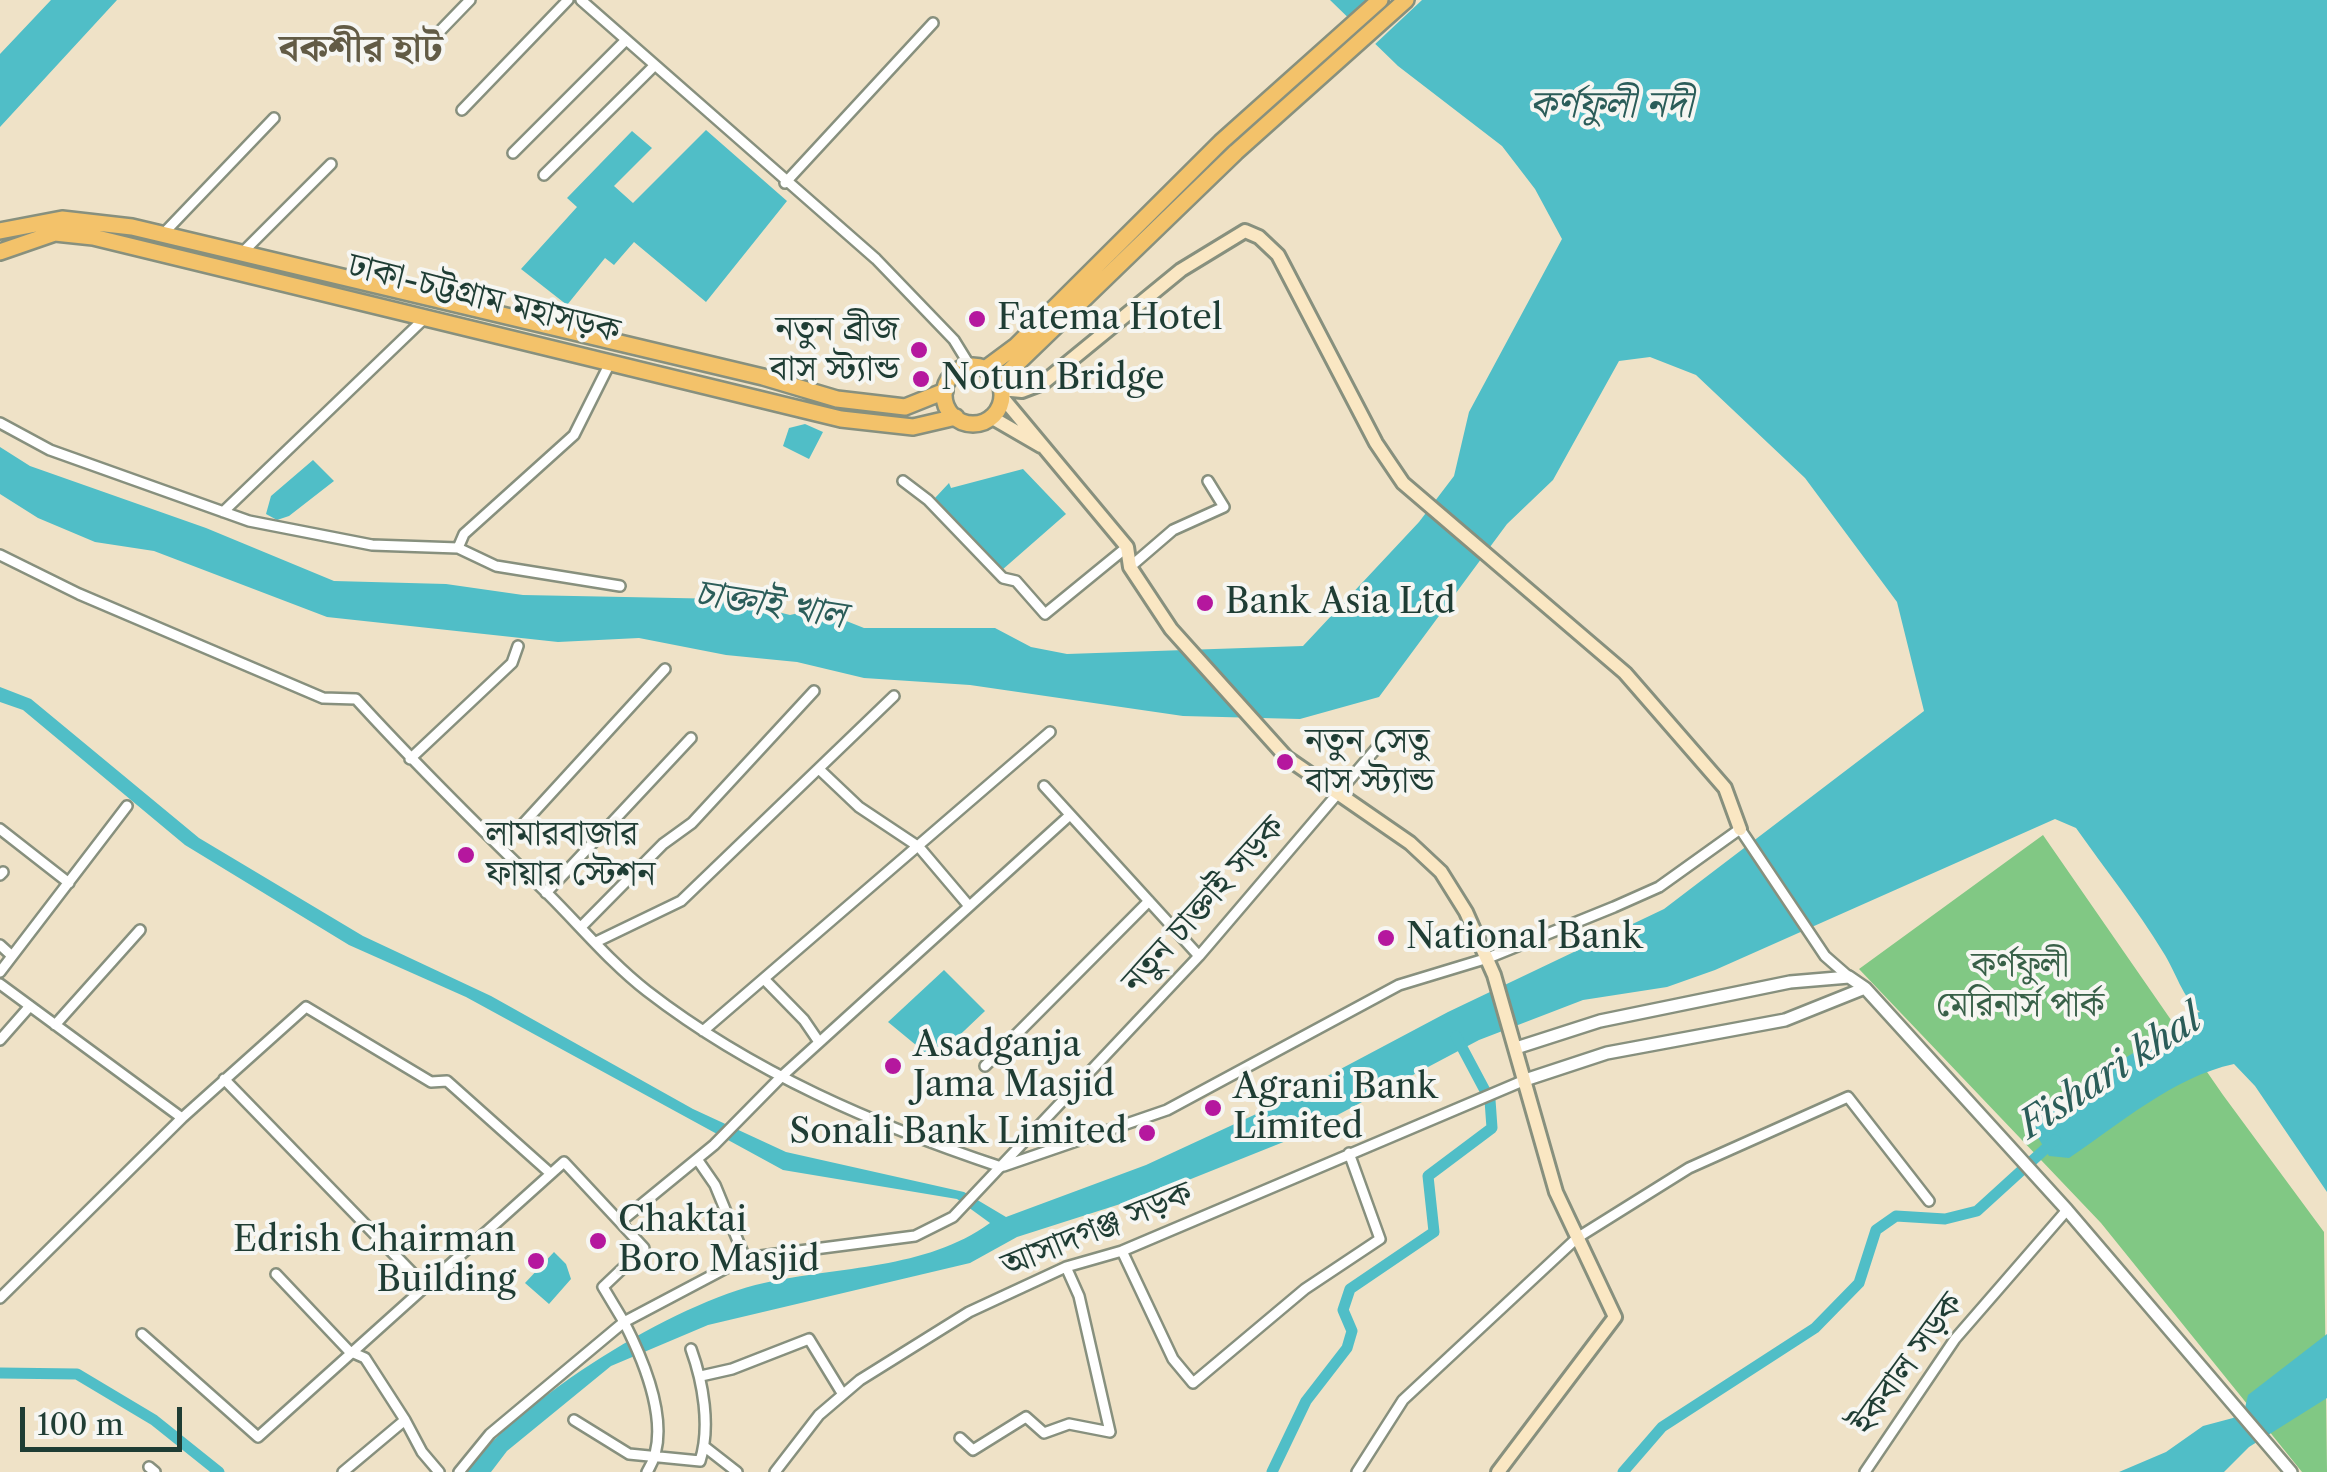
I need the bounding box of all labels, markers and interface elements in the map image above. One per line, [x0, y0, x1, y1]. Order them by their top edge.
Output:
district label: বকশীর হাট [279, 27, 443, 73]
water label: কর্ণফুলী নদী [1530, 83, 1692, 129]
street label: ঢাকা-চট্টগ্রাম মহাসড়ক [344, 245, 624, 353]
place label: Fatema Hotel [997, 298, 1222, 340]
marker: Fatema Hotel [966, 308, 988, 330]
place label: নতুন ব্রীজ বাস স্ট্যান্ড [770, 309, 899, 391]
marker: নতুন ব্রীজ বাস স্ট্যান্ড [908, 339, 930, 361]
place label: Notun Bridge [941, 358, 1165, 400]
marker: Notun Bridge [910, 368, 932, 390]
water label: চাক্তাই খাল [692, 571, 848, 639]
place label: Bank Asia Ltd [1225, 582, 1456, 624]
marker: Bank Asia Ltd [1194, 592, 1216, 614]
place label: নতুন সেতু বাস স্ট্যান্ড [1305, 721, 1434, 803]
marker: নতুন সেতু বাস স্ট্যান্ড [1274, 751, 1296, 773]
street label: নতুন চাক্তাই সড়ক [1113, 808, 1295, 1002]
place label: লামারবাজার ফায়ার স্টেশন [486, 814, 656, 896]
marker: লামারবাজার ফায়ার স্টেশন [455, 844, 477, 866]
place label: National Bank [1406, 917, 1642, 959]
marker: National Bank [1375, 927, 1397, 949]
park label: কর্ণফুলী মেরিনার্স পার্ক [1936, 945, 2104, 1027]
water label: Fishari khal [2011, 997, 2211, 1149]
place label: Asadganja Jama Masjid [913, 1025, 1114, 1107]
marker: Asadganja Jama Masjid [882, 1055, 904, 1077]
place label: Agrani Bank Limited [1233, 1067, 1437, 1149]
marker: Agrani Bank Limited [1202, 1097, 1224, 1119]
place label: Sonali Bank Limited [789, 1112, 1127, 1154]
marker: Sonali Bank Limited [1136, 1122, 1158, 1144]
street label: আসাদগঞ্জ সড়ক [996, 1173, 1198, 1287]
place label: Chaktai Boro Masjid [618, 1200, 820, 1282]
place label: Edrish Chairman Building [233, 1220, 516, 1302]
marker: Chaktai Boro Masjid [587, 1230, 609, 1252]
marker: Edrish Chairman Building [525, 1250, 547, 1272]
street label: ইকবাল সড়ক [1843, 1285, 1973, 1443]
scale bar [25, 1387, 188, 1449]
text: 100 m [37, 1406, 124, 1443]

